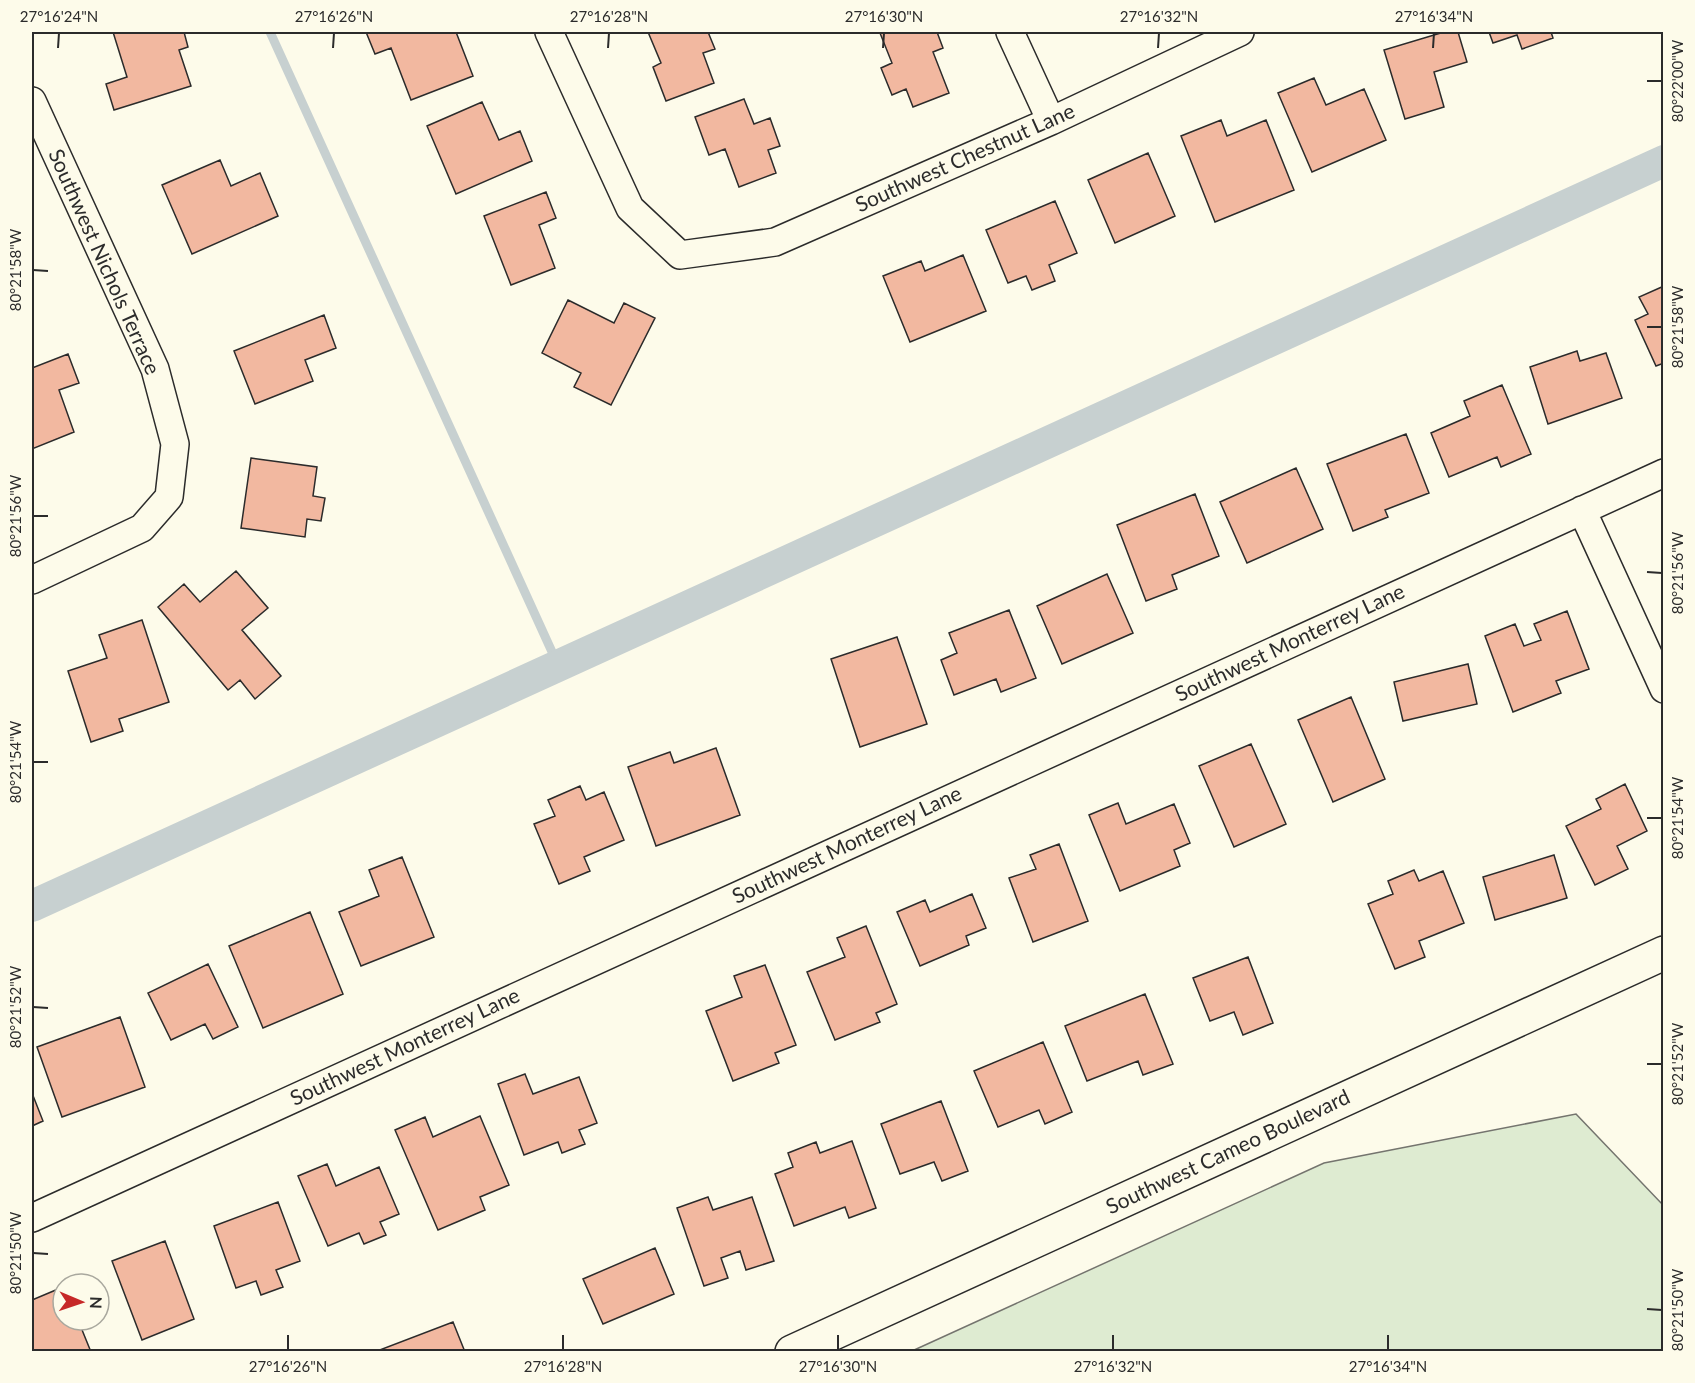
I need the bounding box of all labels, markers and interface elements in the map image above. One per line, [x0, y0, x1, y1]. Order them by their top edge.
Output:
text: 27°16'24"N [20, 7, 98, 25]
text: 27°16'26"N [295, 7, 373, 25]
text: 27°16'28"N [570, 7, 648, 25]
text: 27°16'30"N [845, 7, 923, 25]
text: 27°16'32"N [1120, 7, 1198, 25]
text: 27°16'34"N [1395, 7, 1473, 25]
text: 80°22'00"W [1668, 39, 1686, 122]
street label: Southwest Chestnut Lane [851, 97, 1078, 216]
street label: Southwest Nichols Terrace [44, 145, 166, 378]
text: 80°21'58"W [6, 228, 24, 311]
text: 80°21'58"W [1668, 285, 1686, 368]
text: 80°21'56"W [6, 474, 24, 557]
text: 80°21'56"W [1668, 531, 1686, 614]
street label: Southwest Monterrey Lane [1171, 577, 1408, 706]
text: 80°21'54"W [6, 720, 24, 803]
text: 80°21'54"W [1668, 776, 1686, 859]
street label: Southwest Monterrey Lane [728, 779, 965, 908]
text: 80°21'52"W [6, 965, 24, 1048]
street label: Southwest Monterrey Lane [286, 981, 523, 1110]
text: 80°21'52"W [1668, 1022, 1686, 1105]
street label: Southwest Cameo Boulevard [1101, 1083, 1353, 1218]
text: 80°21'50"W [6, 1211, 24, 1294]
text: 80°21'50"W [1668, 1268, 1686, 1351]
north arrow [51, 1272, 111, 1332]
text: N [87, 1296, 106, 1309]
text: 27°16'26"N [249, 1357, 327, 1375]
text: 27°16'28"N [524, 1357, 602, 1375]
text: 27°16'30"N [799, 1357, 877, 1375]
text: 27°16'32"N [1074, 1357, 1152, 1375]
text: 27°16'34"N [1349, 1357, 1427, 1375]

